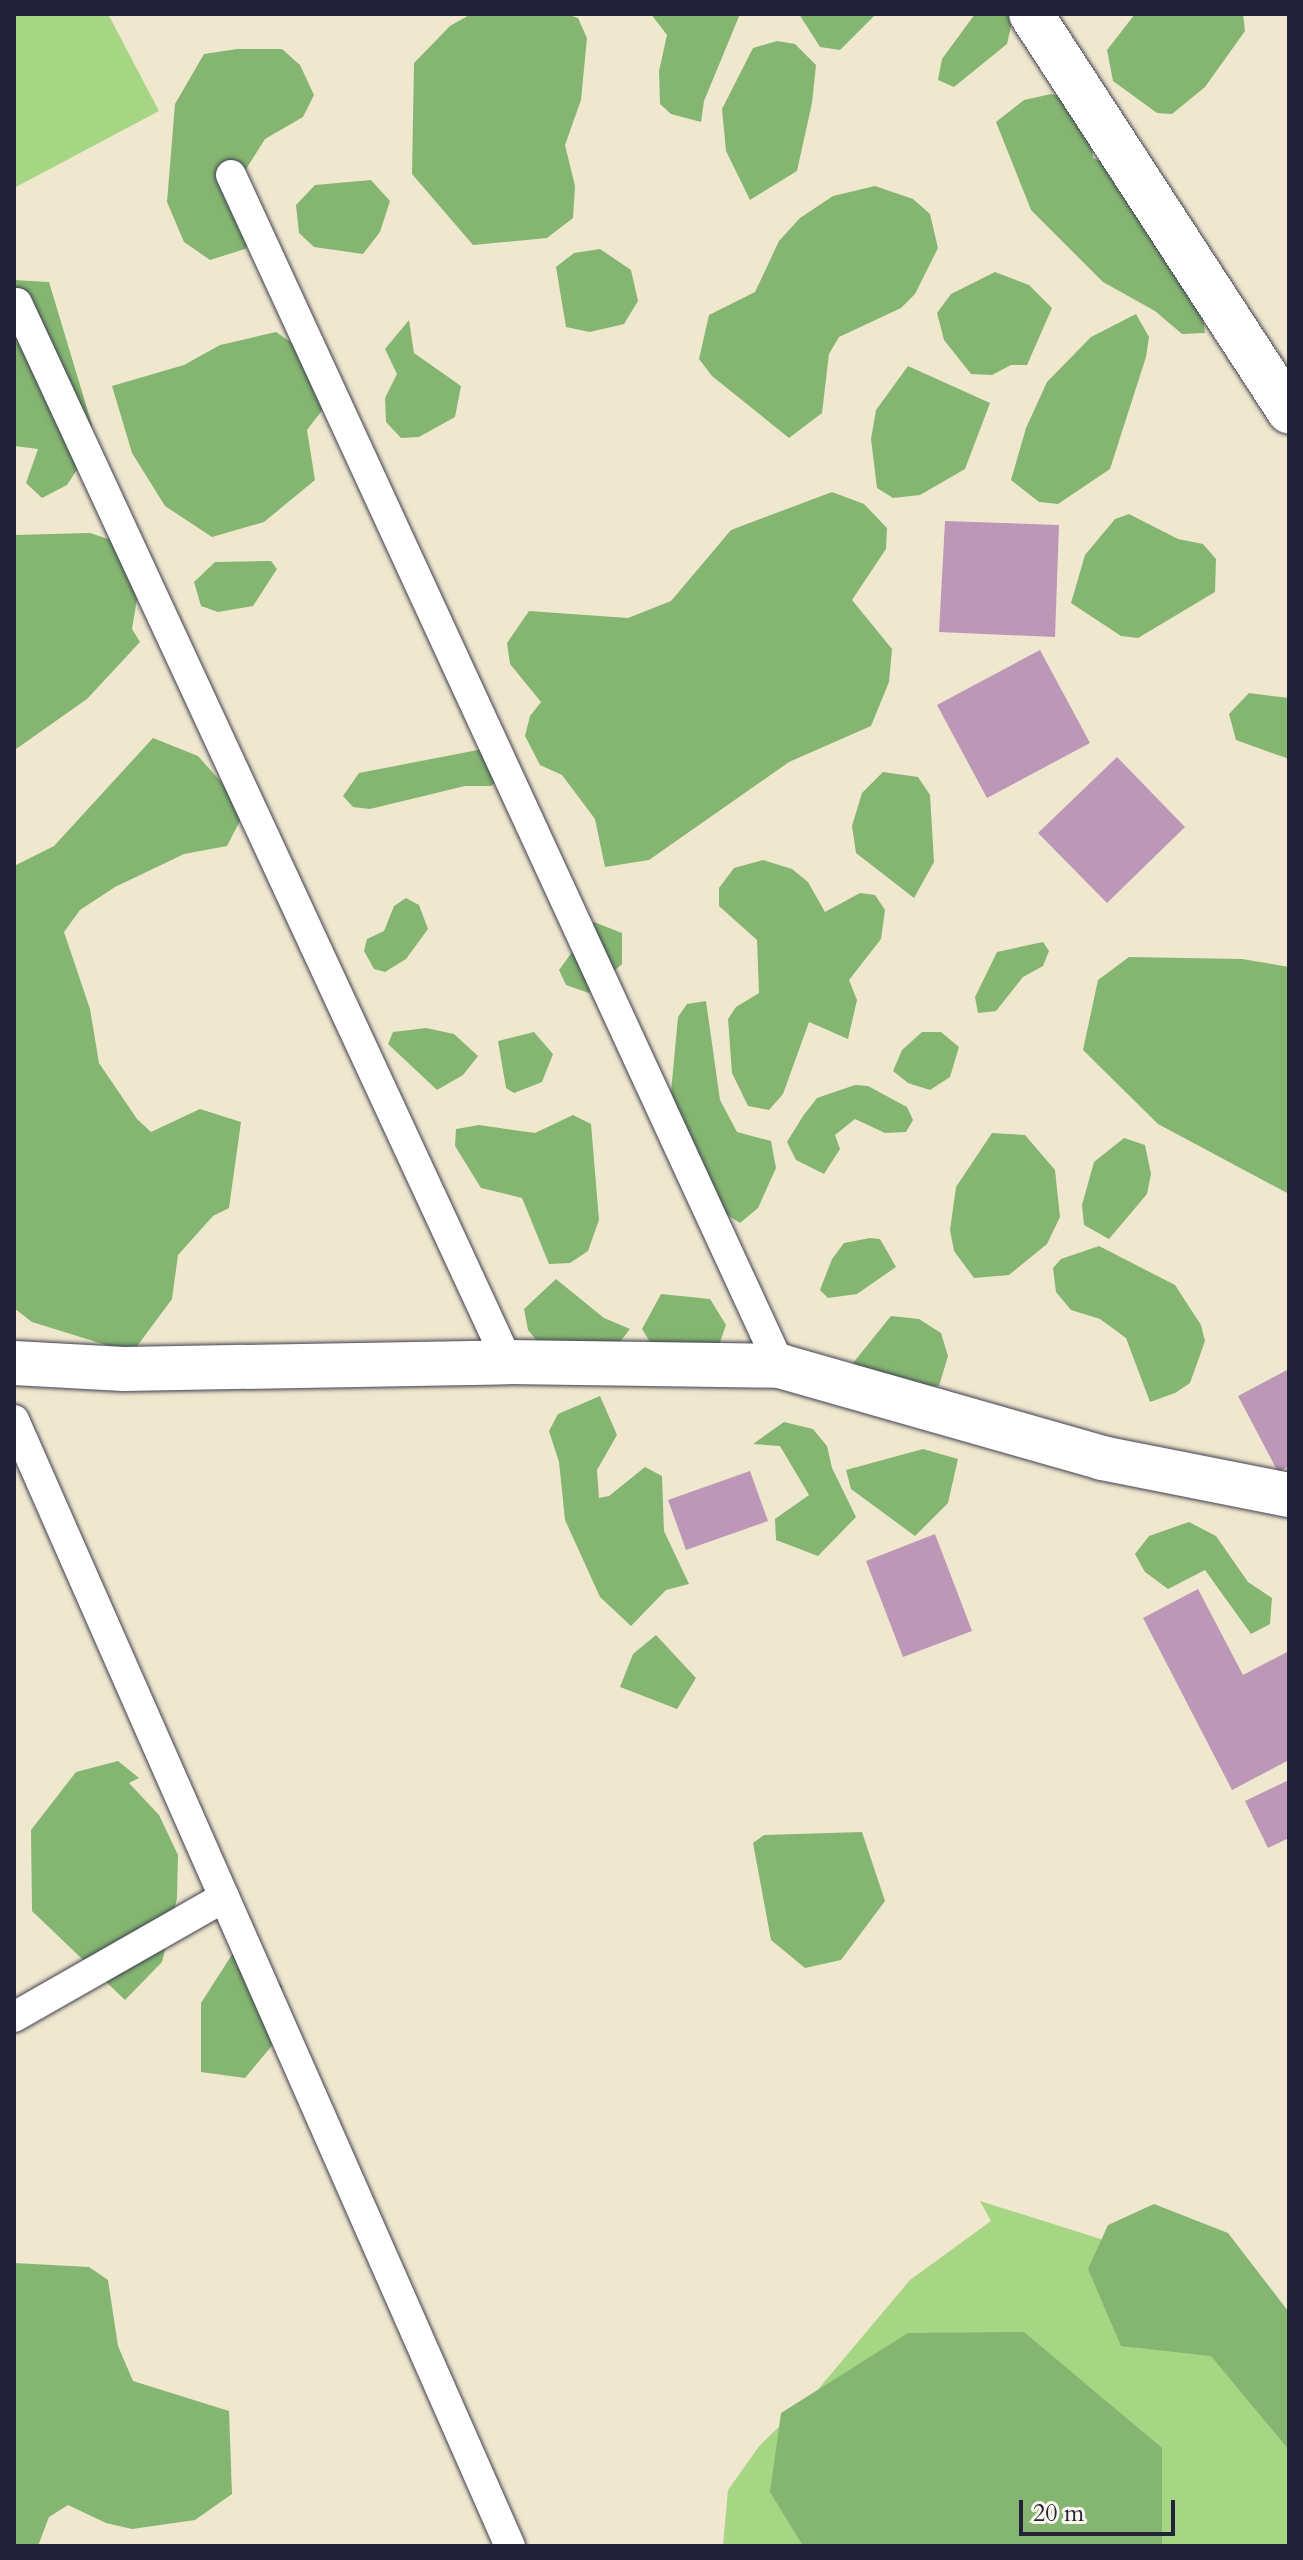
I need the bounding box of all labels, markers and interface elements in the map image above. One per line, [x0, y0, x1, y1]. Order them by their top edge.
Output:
scale bar [1023, 2484, 1179, 2534]
text: 20 m [1033, 2497, 1084, 2530]

